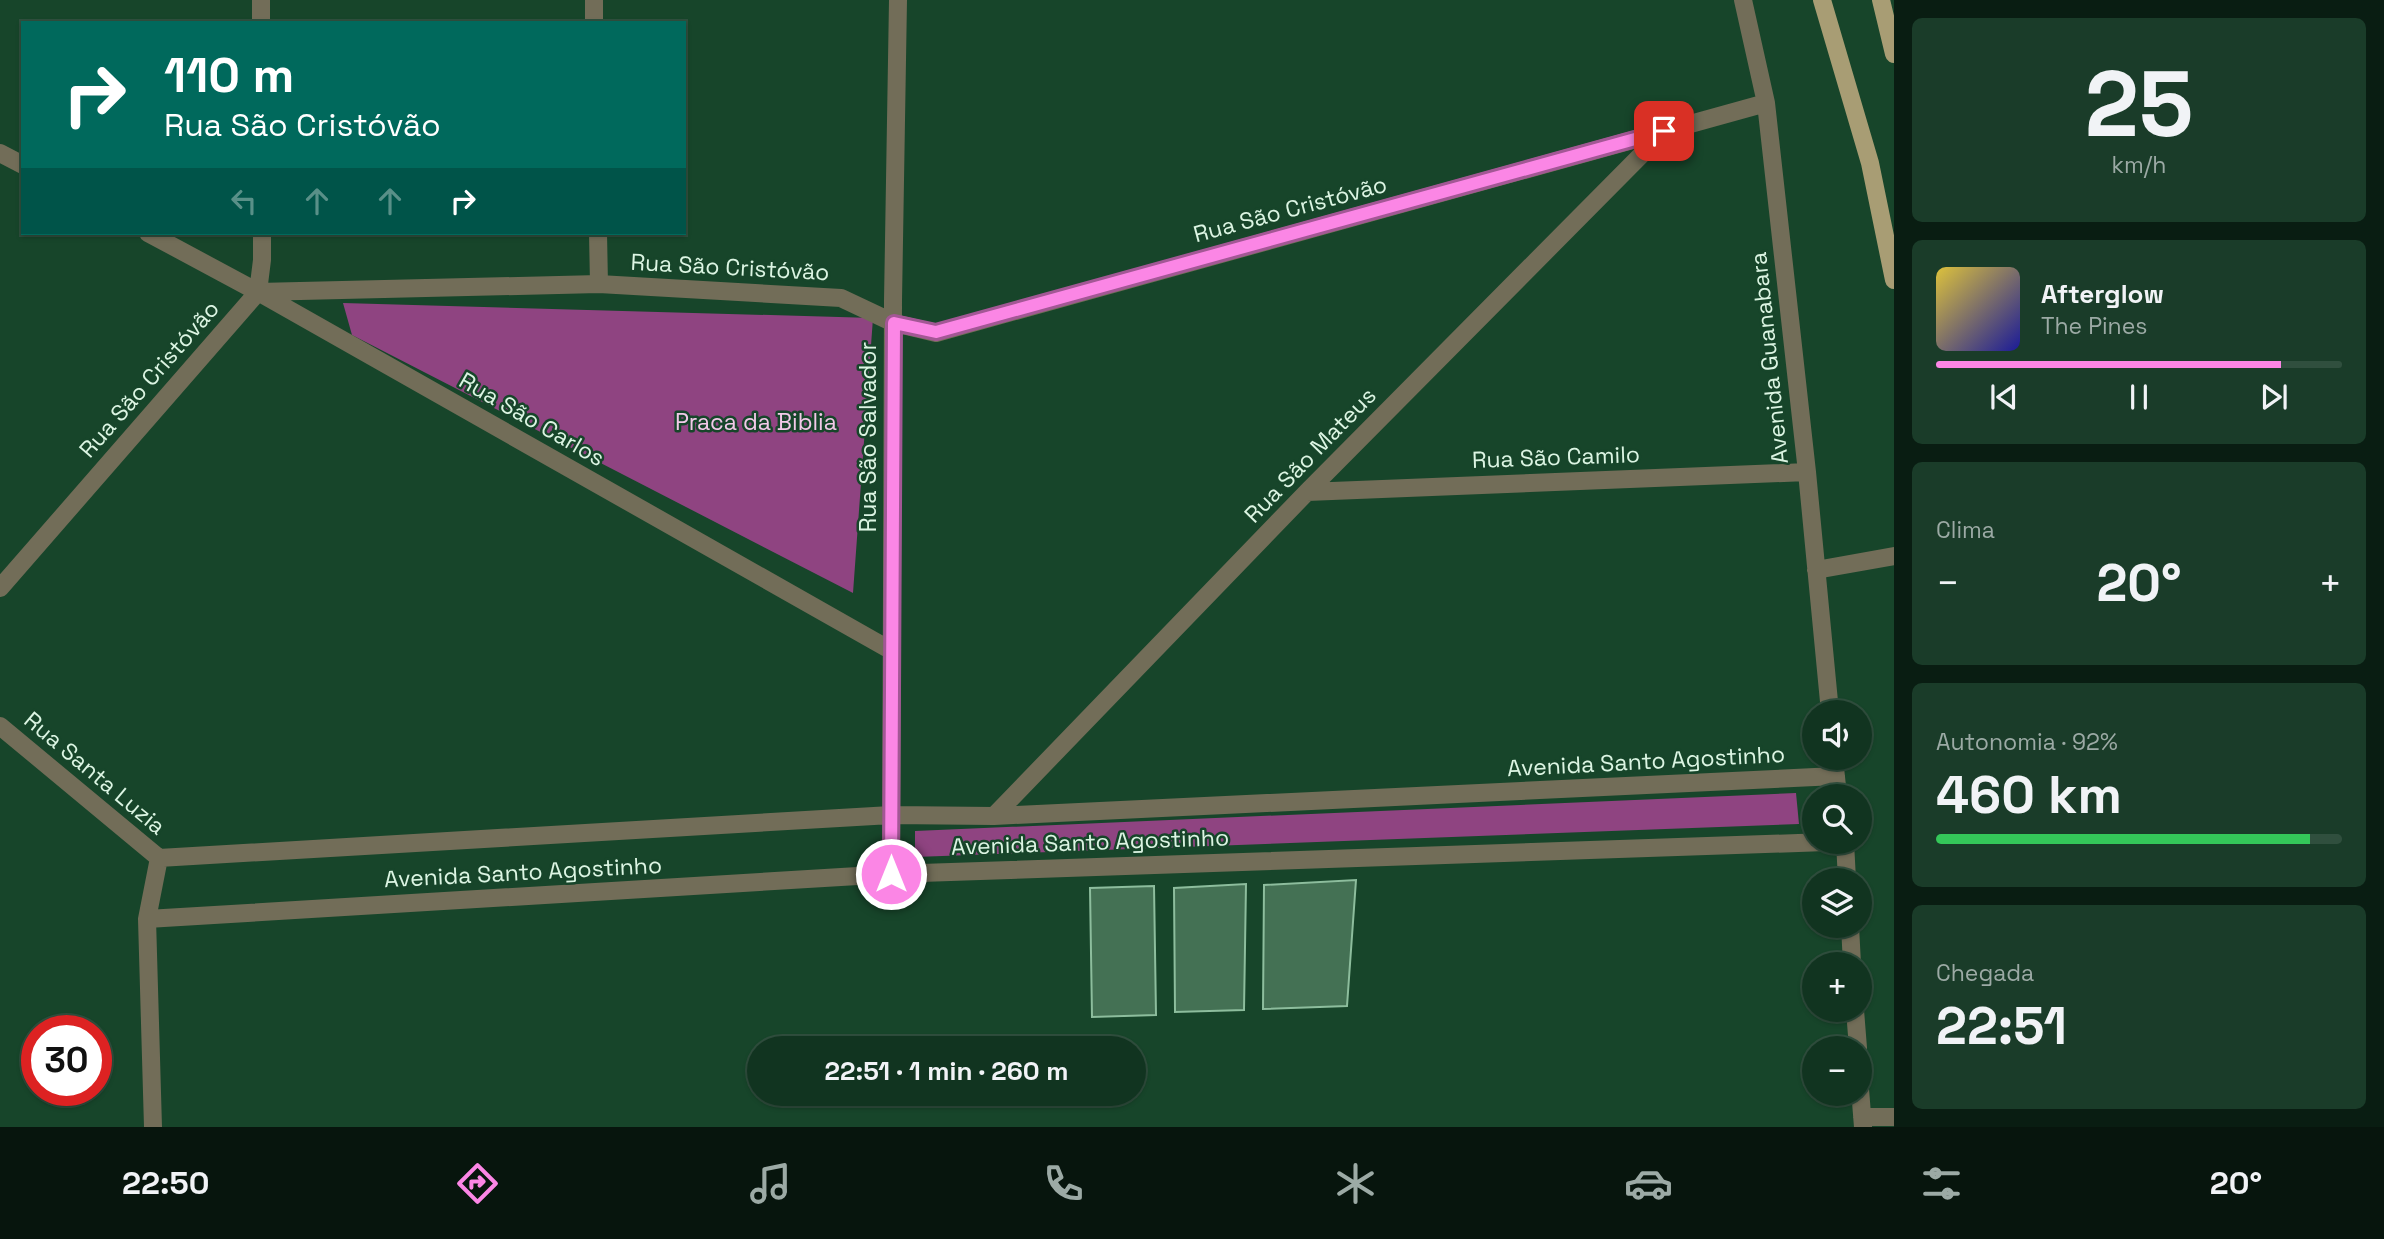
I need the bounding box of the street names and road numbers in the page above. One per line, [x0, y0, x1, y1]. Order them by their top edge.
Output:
street label: Rua São Cristóvão [1190, 169, 1390, 249]
street label: Rua São Cristóvão [630, 247, 830, 287]
street label: Avenida Guanabara [1743, 251, 1795, 465]
street label: Rua São Cristóvão [72, 294, 226, 464]
street label: Rua São Salvador [853, 342, 883, 532]
street label: Rua São Carlos [454, 365, 610, 473]
street label: Rua São Mateus [1238, 381, 1382, 529]
street label: Rua São Camilo [1471, 439, 1641, 475]
street label: Rua Santa Luzia [18, 705, 172, 841]
street label: Avenida Santo Agostinho [1506, 739, 1786, 783]
street label: Avenida Santo Agostinho [950, 822, 1230, 862]
street label: Avenida Santo Agostinho [383, 850, 663, 894]

